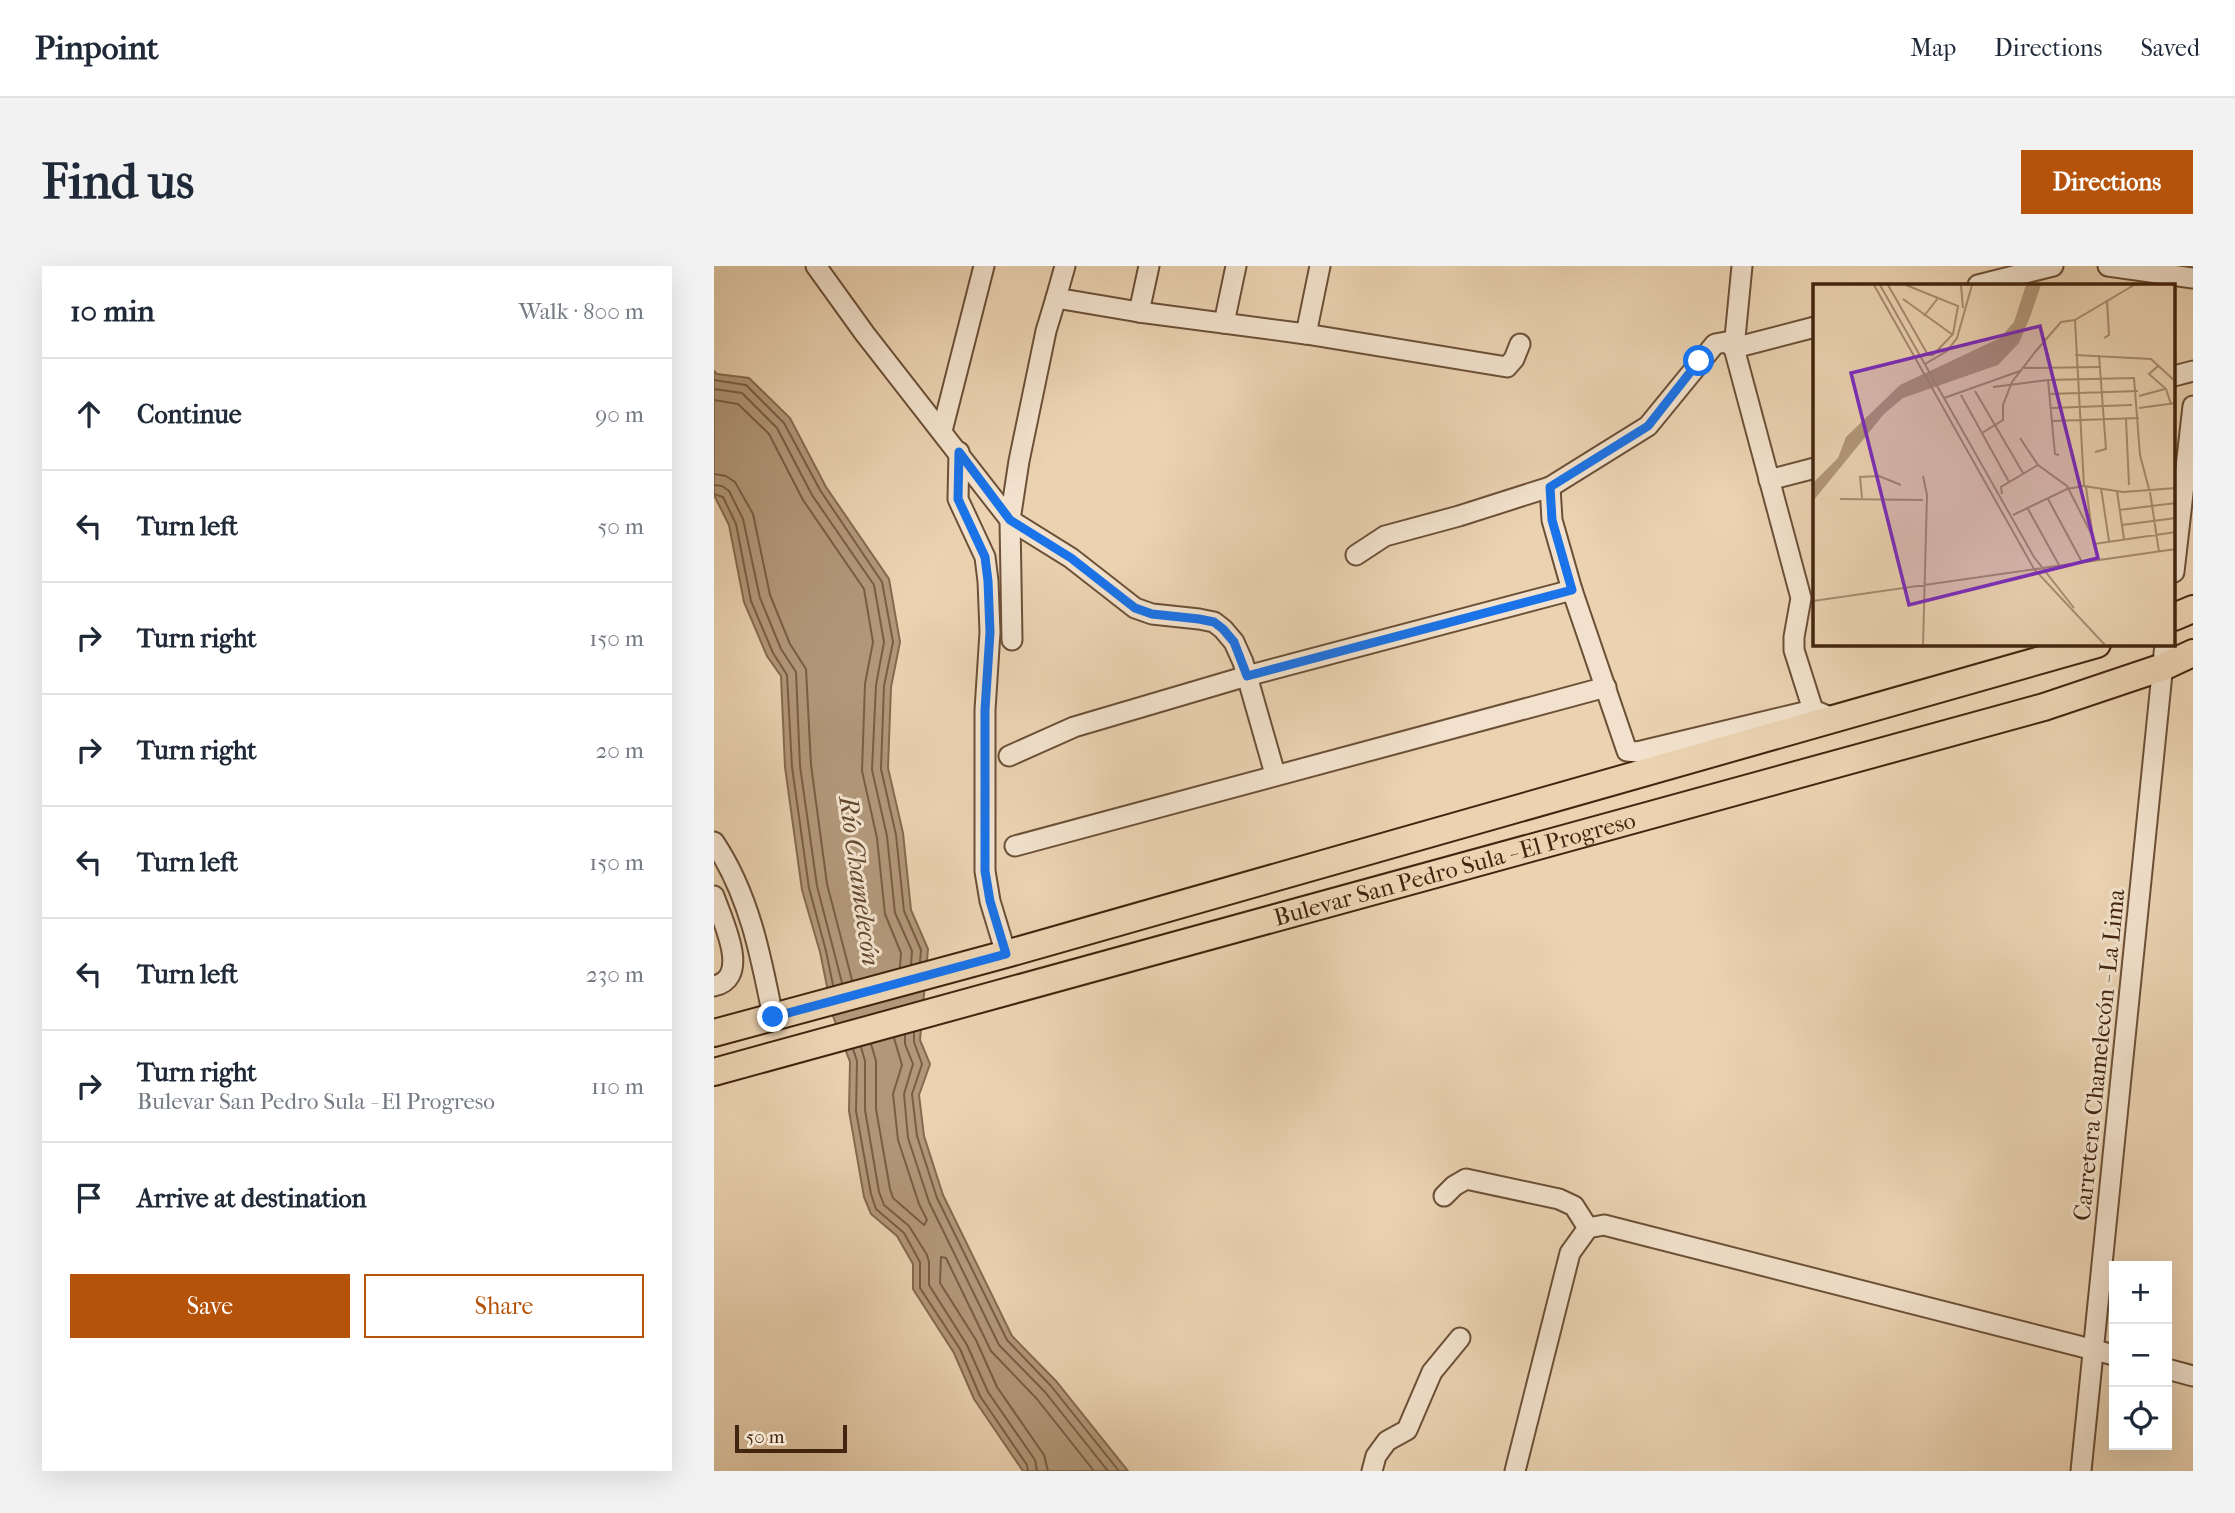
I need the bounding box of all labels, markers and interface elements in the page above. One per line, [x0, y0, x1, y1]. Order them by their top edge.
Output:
text: Pinpoint [35, 29, 159, 68]
text: Map [1910, 34, 1956, 62]
text: Directions [1994, 34, 2102, 62]
text: Saved [2140, 34, 2200, 62]
button: Directions [2021, 150, 2193, 214]
text: Find us [42, 153, 194, 211]
inset map [1813, 284, 2176, 646]
text: 10 min [70, 294, 155, 329]
text: Walk · 800 m [519, 298, 644, 325]
route start [1683, 345, 1714, 376]
icon: ahead [70, 395, 108, 433]
text: Continue [137, 399, 242, 430]
text: 90 m [595, 401, 644, 428]
icon: left [70, 507, 108, 545]
text: Turn left [137, 511, 238, 542]
text: 50 m [597, 513, 644, 540]
icon: right [70, 619, 108, 657]
text: Turn right [137, 623, 257, 654]
text: 150 m [589, 625, 644, 652]
icon: right [70, 731, 108, 769]
text: Turn right [137, 735, 257, 766]
text: 20 m [595, 737, 644, 764]
water label: Río Chamelecón [832, 792, 887, 968]
street label: Bulevar San Pedro Sula - El Progreso [1271, 806, 1639, 932]
icon: left [70, 843, 108, 881]
text: Turn left [137, 847, 238, 878]
text: 150 m [589, 849, 644, 876]
street label: Carretera Chamelecón - La Lima [2068, 887, 2130, 1222]
icon: left [70, 955, 108, 993]
text: Turn left [137, 959, 238, 990]
text: 230 m [586, 961, 644, 988]
route end [757, 1001, 788, 1032]
text: Turn right [137, 1057, 257, 1088]
icon: right [70, 1067, 108, 1105]
text: 110 m [591, 1073, 644, 1100]
text: Bulevar San Pedro Sula - El Progreso [137, 1088, 495, 1115]
icon: arrive [70, 1179, 108, 1217]
text: Arrive at destination [137, 1183, 367, 1214]
map controls [2109, 1261, 2172, 1450]
button: + [2109, 1261, 2172, 1324]
button: Save [70, 1274, 350, 1338]
button: Share [364, 1274, 644, 1338]
button: − [2109, 1324, 2172, 1387]
button: locate [2109, 1387, 2172, 1450]
scale bar [735, 1422, 847, 1454]
text: 50 m [746, 1426, 785, 1448]

